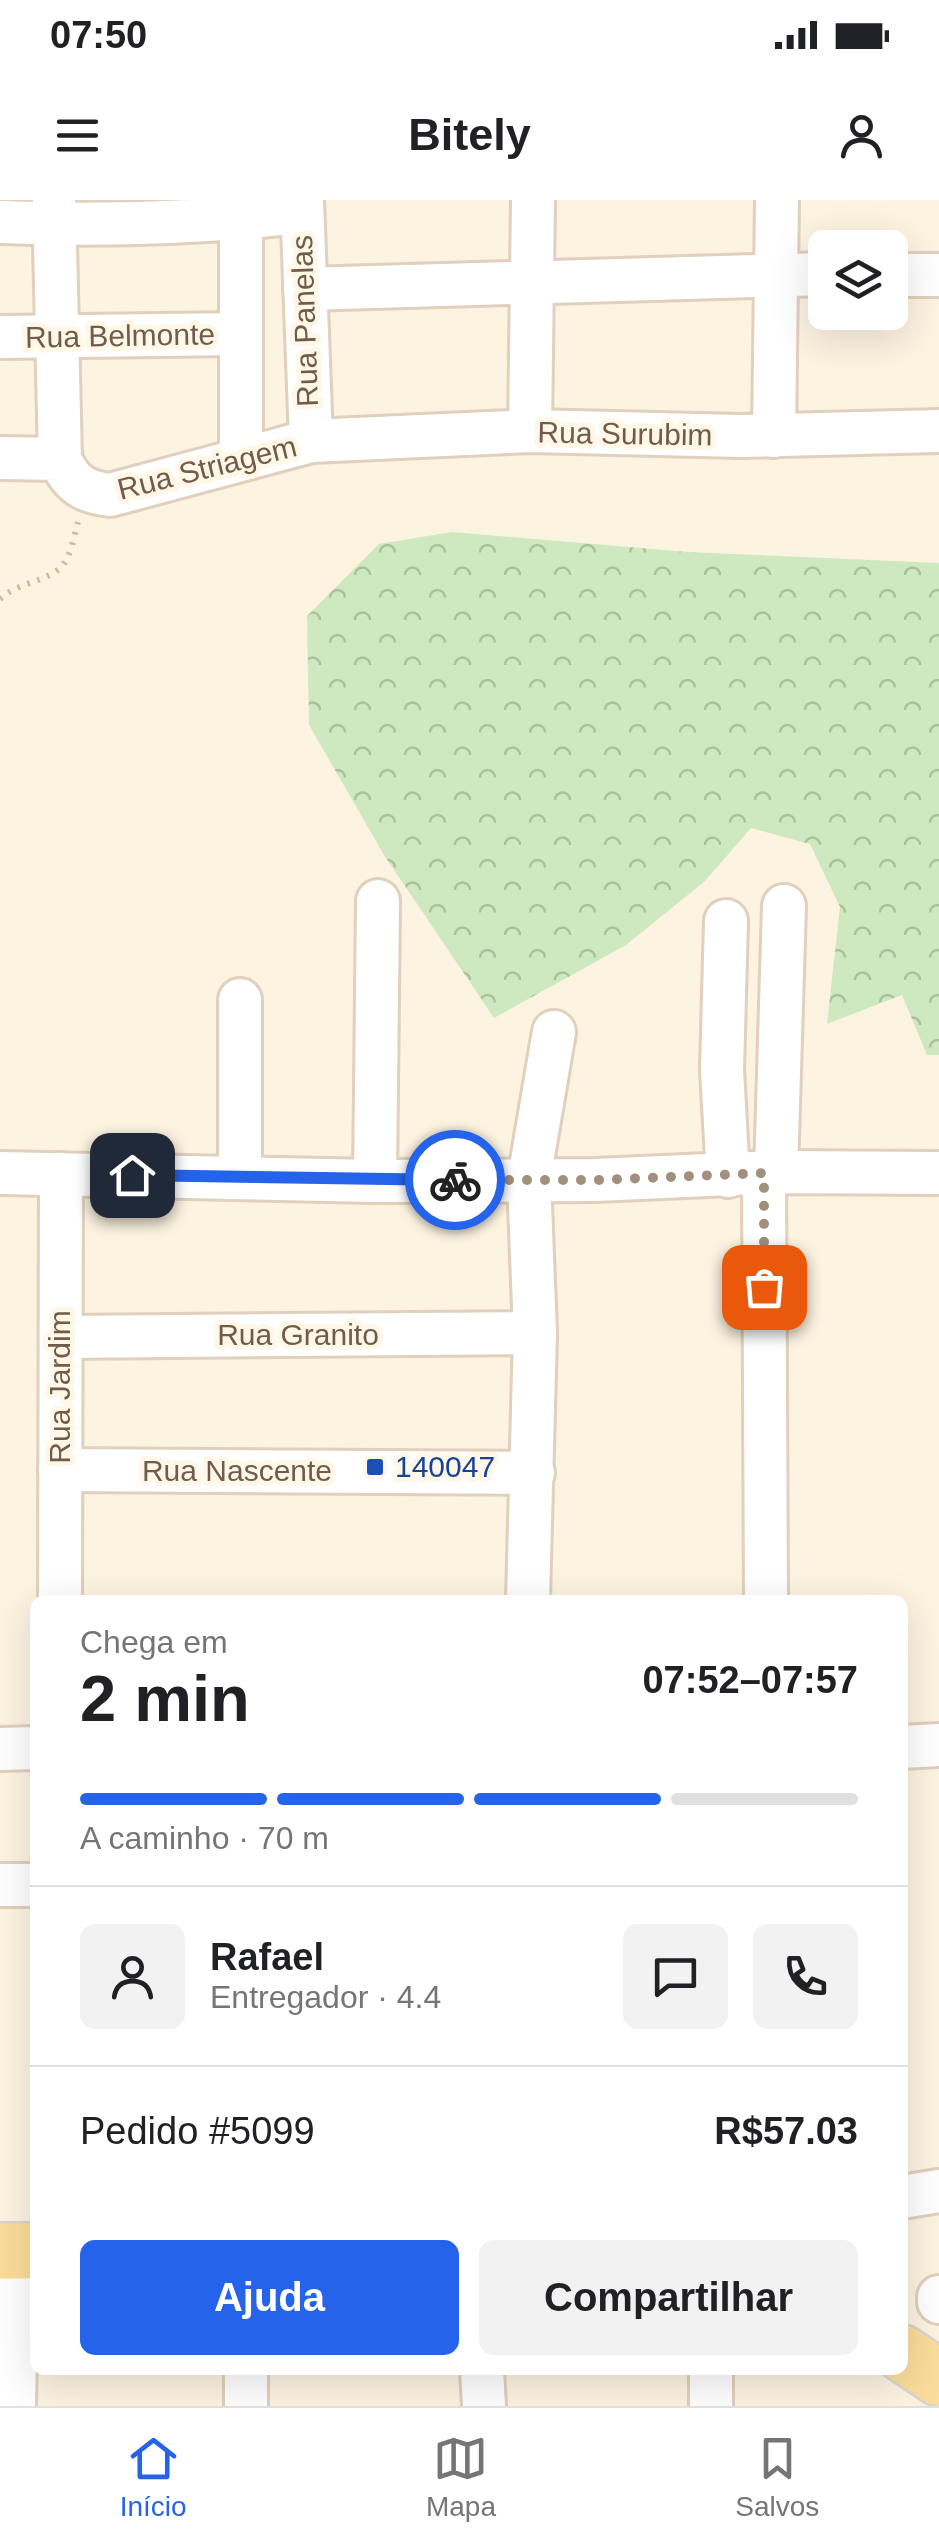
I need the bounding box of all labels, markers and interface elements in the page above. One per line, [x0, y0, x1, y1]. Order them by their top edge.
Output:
text: 07:50 [50, 14, 147, 56]
icon: menu [50, 108, 105, 163]
icon: person [834, 108, 889, 163]
text: Bitely [408, 109, 531, 160]
map controls [808, 230, 908, 330]
button: layers [808, 230, 908, 330]
street label: Rua Panelas [285, 235, 324, 407]
street label: Rua Belmonte [25, 317, 215, 354]
street label: Rua Surubim [537, 415, 713, 452]
street label: Rua Striagem [114, 429, 300, 506]
courier [405, 1130, 505, 1230]
pin [90, 1133, 175, 1218]
icon: home [105, 1148, 160, 1203]
icon: bike [428, 1153, 483, 1208]
pin [722, 1245, 807, 1330]
icon: bag [737, 1260, 792, 1315]
street label: Rua Jardim [43, 1310, 76, 1464]
street label: Rua Granito [217, 1318, 379, 1351]
place label: 140047 [395, 1450, 495, 1483]
street label: Rua Nascente [142, 1454, 332, 1487]
marker: 140047 [364, 1456, 386, 1478]
text: Chega em [80, 1624, 228, 1660]
text: 07:52–07:57 [642, 1659, 858, 1701]
text: 2 min [80, 1662, 250, 1735]
text: A caminho · 70 m [80, 1820, 329, 1856]
button: person [80, 1924, 185, 2029]
button: chat [623, 1924, 728, 2029]
button: phone [753, 1924, 858, 2029]
text: Rafael [210, 1936, 324, 1978]
text: Entregador · 4.4 [210, 1979, 441, 2015]
text: Pedido #5099 [80, 2110, 315, 2152]
text: R$57.03 [714, 2110, 858, 2152]
button: Ajuda [80, 2240, 459, 2355]
button: Compartilhar [479, 2240, 858, 2355]
tab: Início [120, 2431, 187, 2523]
tab: Mapa [426, 2431, 496, 2523]
tab: Salvos [735, 2431, 819, 2523]

